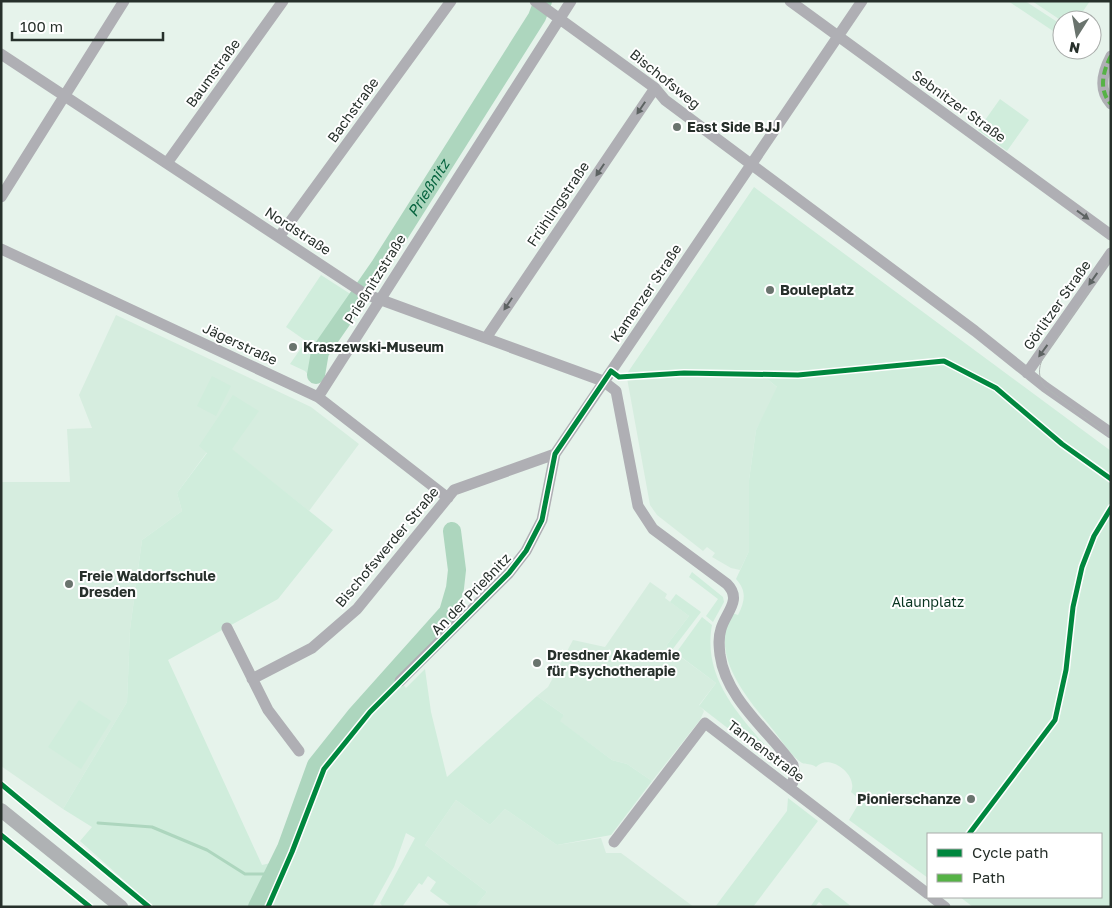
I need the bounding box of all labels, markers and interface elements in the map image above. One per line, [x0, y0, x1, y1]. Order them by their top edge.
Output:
scale bar [12, 10, 164, 42]
north arrow [1052, 10, 1102, 60]
text: 100 m [20, 17, 63, 35]
street label: Baumstraße [182, 35, 243, 110]
text: N [1068, 39, 1081, 58]
street label: Bischofsweg [627, 45, 704, 112]
street label: Sebnitzer Straße [909, 66, 1010, 145]
street label: Bachstraße [323, 74, 382, 145]
one-way arrow [636, 102, 646, 115]
place label: East Side BJJ [687, 118, 780, 135]
marker: East Side BJJ [671, 121, 683, 133]
water label: Prießnitz [403, 155, 453, 220]
street label: Frühlingstraße [523, 158, 592, 249]
one-way arrow [595, 163, 604, 177]
street label: Nordstraße [262, 203, 335, 258]
one-way arrow [1076, 210, 1090, 220]
street label: Prießnitzstraße [340, 231, 409, 327]
street label: Kamenzer Straße [607, 240, 685, 345]
street label: Görlitzer Straße [1019, 256, 1094, 353]
one-way arrow [1088, 272, 1098, 286]
place label: Bouleplatz [780, 281, 854, 298]
marker: Bouleplatz [764, 284, 776, 296]
one-way arrow [503, 298, 513, 311]
street label: Jägerstraße [200, 319, 280, 368]
place label: Kraszewski-Museum [303, 338, 444, 355]
marker: Kraszewski-Museum [287, 341, 299, 353]
one-way arrow [1038, 344, 1048, 357]
street label: Bischofswerder Straße [331, 483, 442, 610]
street label: An der Prießnitz [427, 549, 514, 638]
place label: Freie Waldorfschule Dresden [79, 567, 216, 600]
marker: Freie Waldorfschule Dresden [63, 578, 75, 590]
park label: Alaunplatz [892, 593, 964, 610]
place label: Dresdner Akademie für Psychotherapie [547, 646, 680, 679]
marker: Dresdner Akademie für Psychotherapie [531, 657, 543, 669]
street label: Tannenstraße [725, 716, 808, 785]
place label: Pionierschanze [857, 790, 961, 807]
marker: Pionierschanze [965, 793, 977, 805]
legend [927, 833, 1102, 898]
text: Cycle path [972, 843, 1048, 861]
text: Path [972, 868, 1005, 886]

